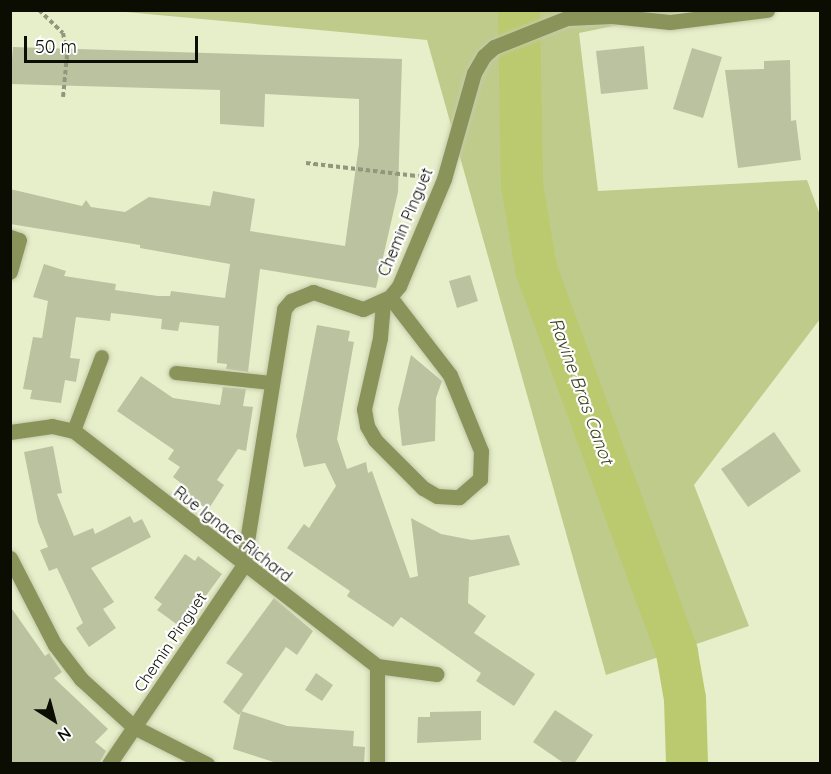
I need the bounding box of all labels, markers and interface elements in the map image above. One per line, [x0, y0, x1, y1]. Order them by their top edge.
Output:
scale bar [27, 24, 201, 62]
text: 50 m [35, 35, 77, 58]
street label: Chemin Pinguet [374, 165, 436, 279]
water label: Ravine Bras Canot [544, 315, 618, 467]
street label: Rue Ignace Richard [170, 482, 296, 586]
street label: Chemin Pinguet [130, 589, 210, 695]
north arrow [24, 690, 84, 750]
text: N [54, 723, 75, 746]

